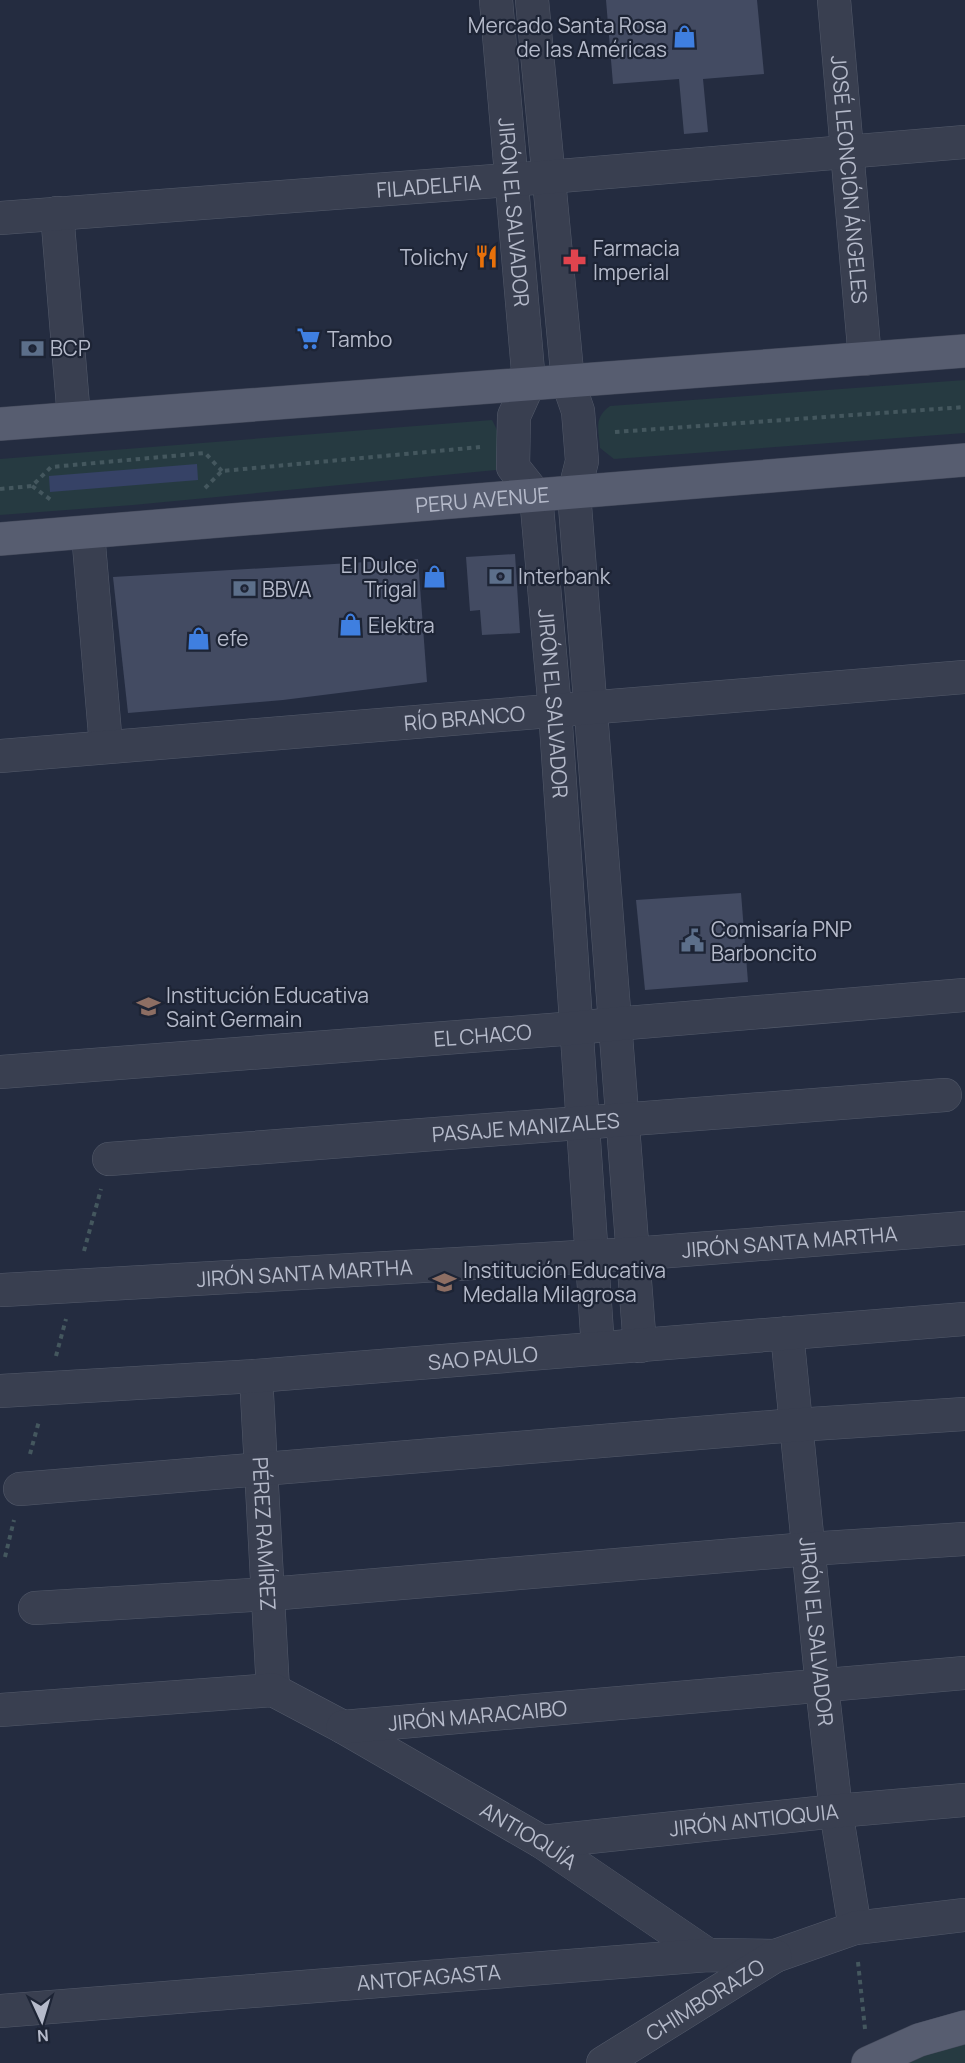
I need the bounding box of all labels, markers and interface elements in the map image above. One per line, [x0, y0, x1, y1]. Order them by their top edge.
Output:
place label: Mercado Santa Rosa de las Américas [468, 11, 667, 63]
shop icon: Mercado Santa Rosa de las Américas [672, 24, 698, 50]
street label: JOSÉ LEONCIÓN ÁNGELES [825, 54, 874, 305]
street label: JIRÓN EL SALVADOR [492, 116, 536, 308]
street label: FILADELFIA [375, 168, 482, 204]
place label: Farmacia Imperial [593, 234, 680, 286]
place label: Tolichy [400, 243, 468, 271]
restaurant icon: Tolichy [473, 244, 499, 270]
pharmacy icon: Farmacia Imperial [562, 247, 588, 273]
place label: Tambo [327, 325, 392, 353]
supermarket icon: Tambo [296, 326, 322, 352]
place label: BCP [50, 334, 91, 362]
bank icon: BCP [19, 335, 45, 361]
street label: PERU AVENUE [414, 480, 551, 519]
place label: El Dulce Trigal [341, 551, 417, 603]
place label: Interbank [518, 562, 611, 590]
bank icon: Interbank [487, 563, 513, 589]
shop icon: El Dulce Trigal [422, 564, 448, 590]
place label: BBVA [262, 575, 312, 603]
bank icon: BBVA [231, 576, 257, 602]
street label: JIRÓN EL SALVADOR [532, 608, 575, 799]
place label: Elektra [368, 611, 435, 639]
shop icon: Elektra [337, 612, 363, 638]
place label: efe [217, 624, 249, 652]
shop icon: efe [186, 625, 212, 651]
street label: RÍO BRANCO [403, 699, 526, 737]
place label: Comisaría PNP Barboncito [711, 915, 852, 967]
public building icon: Comisaría PNP Barboncito [680, 928, 706, 954]
place label: Institución Educativa Saint Germain [166, 981, 369, 1033]
school or university icon: Institución Educativa Saint Germain [135, 994, 161, 1020]
street label: EL CHACO [432, 1017, 533, 1053]
street label: PASAJE MANIZALES [431, 1106, 621, 1148]
street label: JIRÓN SANTA MARTHA [681, 1219, 898, 1264]
street label: JIRÓN SANTA MARTHA [196, 1253, 413, 1293]
place label: Institución Educativa Medalla Milagrosa [463, 1256, 666, 1308]
school or university icon: Institución Educativa Medalla Milagrosa [432, 1269, 458, 1295]
street label: SAO PAULO [427, 1339, 539, 1376]
street label: PÉREZ RAMÍREZ [246, 1456, 283, 1612]
street label: JIRÓN EL SALVADOR [793, 1536, 840, 1728]
street label: JIRÓN MARACAIBO [387, 1694, 568, 1737]
street label: ANTIOQUÍA [475, 1795, 583, 1876]
street label: JIRÓN ANTIOQUIA [668, 1797, 840, 1843]
street label: CHIMBORAZO [640, 1952, 769, 2047]
street label: ANTOFAGASTA [356, 1957, 502, 1997]
north arrow [12, 1991, 72, 2051]
text: N [37, 2025, 50, 2047]

